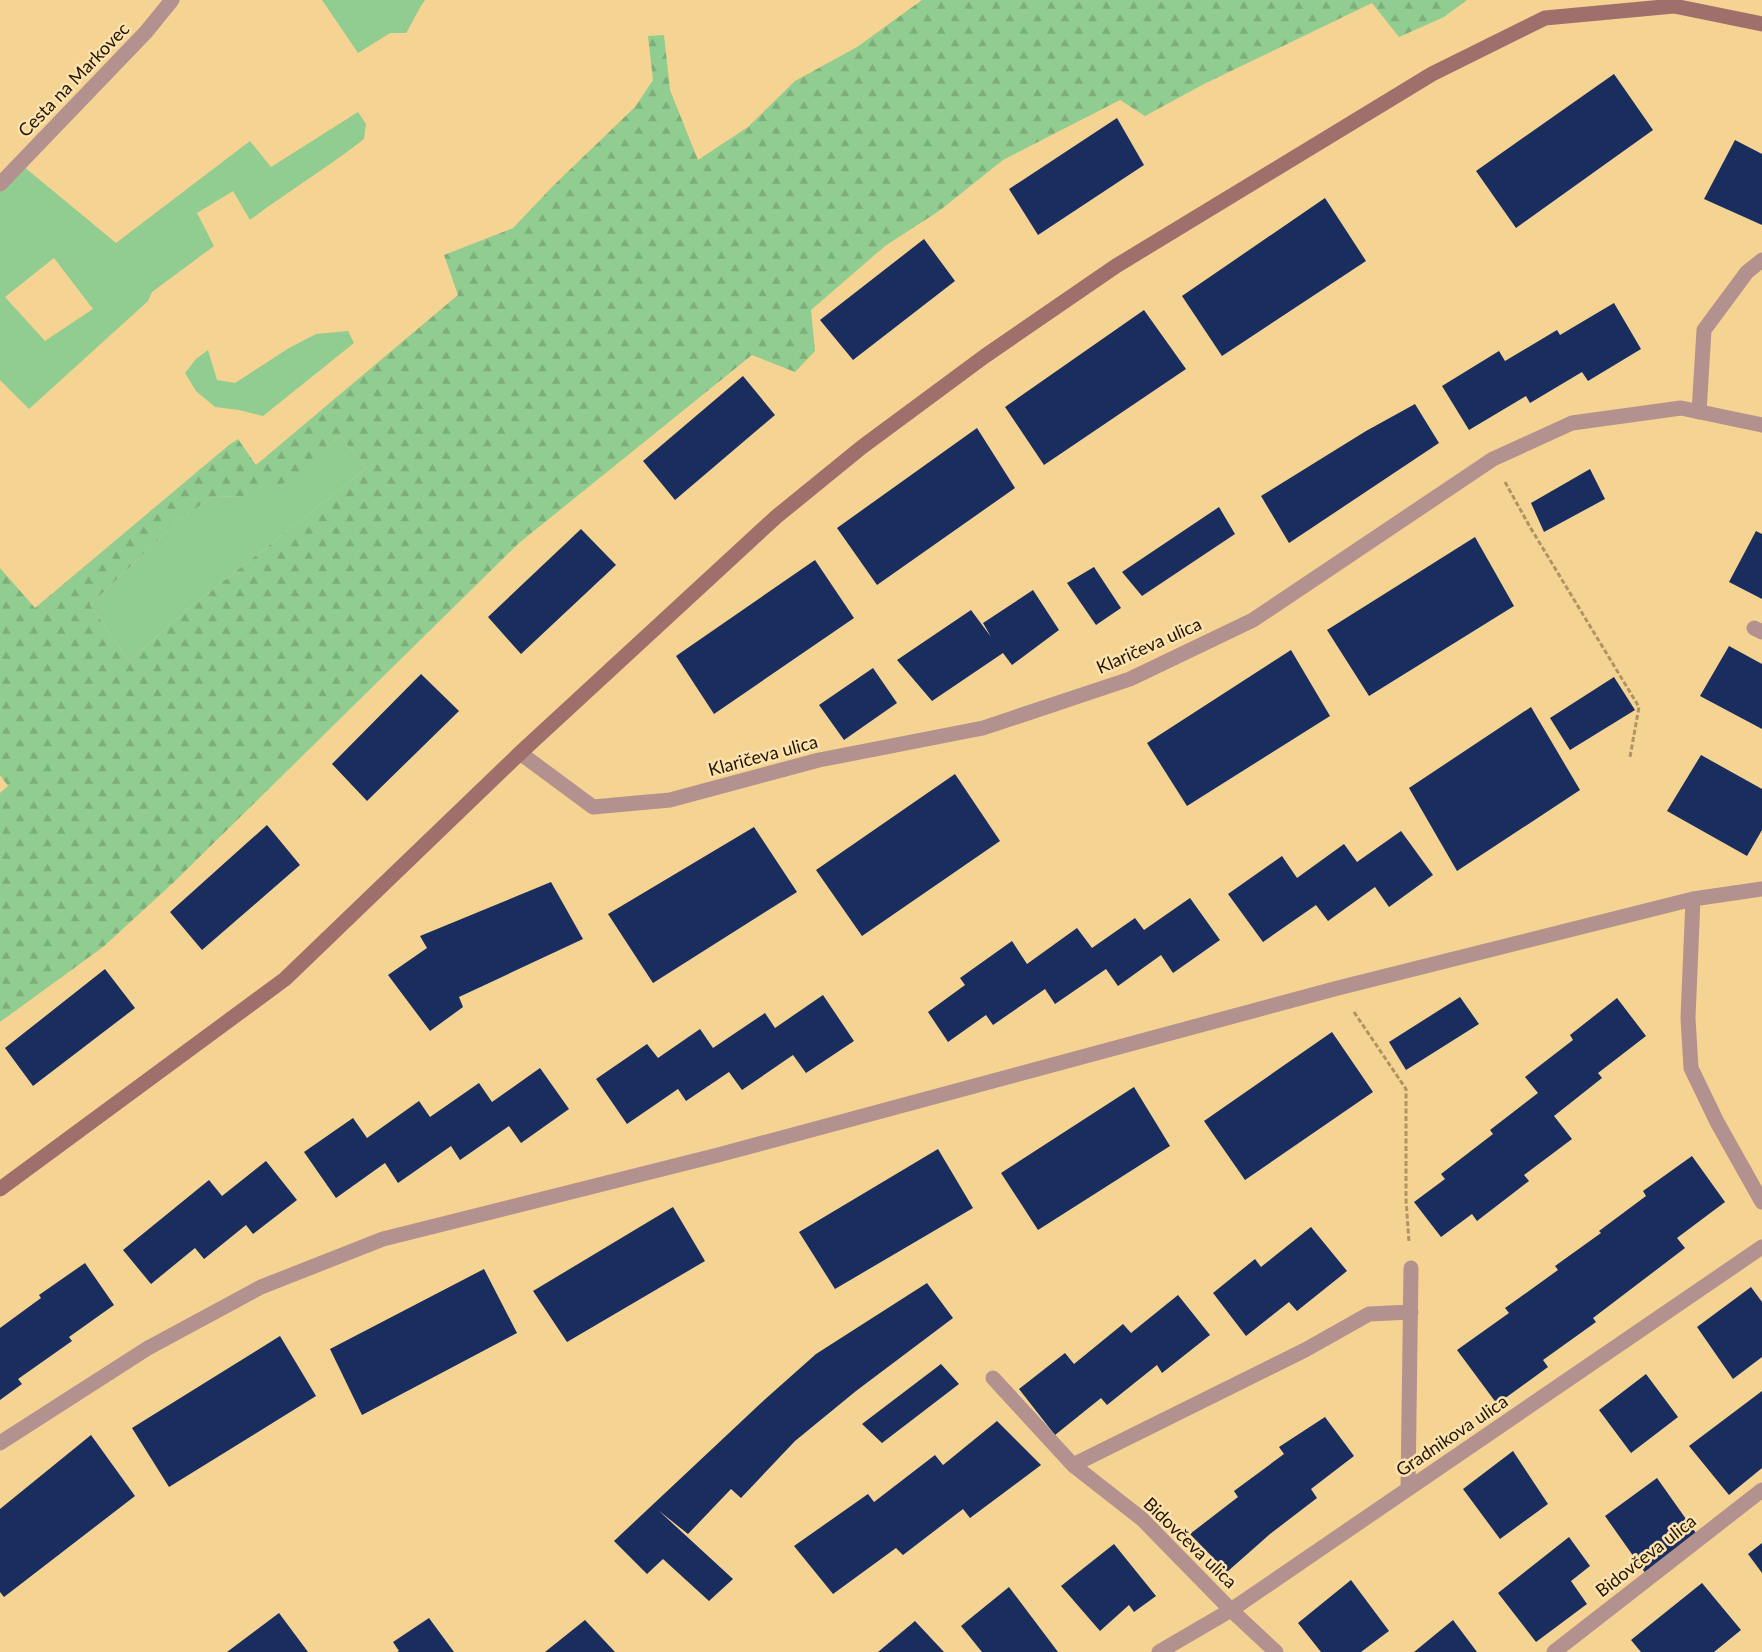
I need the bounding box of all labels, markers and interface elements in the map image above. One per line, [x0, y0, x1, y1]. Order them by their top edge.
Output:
street label: Cesta na Markovec [13, 17, 134, 141]
street label: Klaričeva ulica [1093, 612, 1204, 678]
street label: Klaričeva ulica [706, 730, 820, 780]
street label: Gradnikova ulica [1391, 1390, 1512, 1481]
street label: Bidovčeva ulica [1139, 1492, 1242, 1592]
street label: Bidovčeva ulica [1591, 1509, 1700, 1601]

